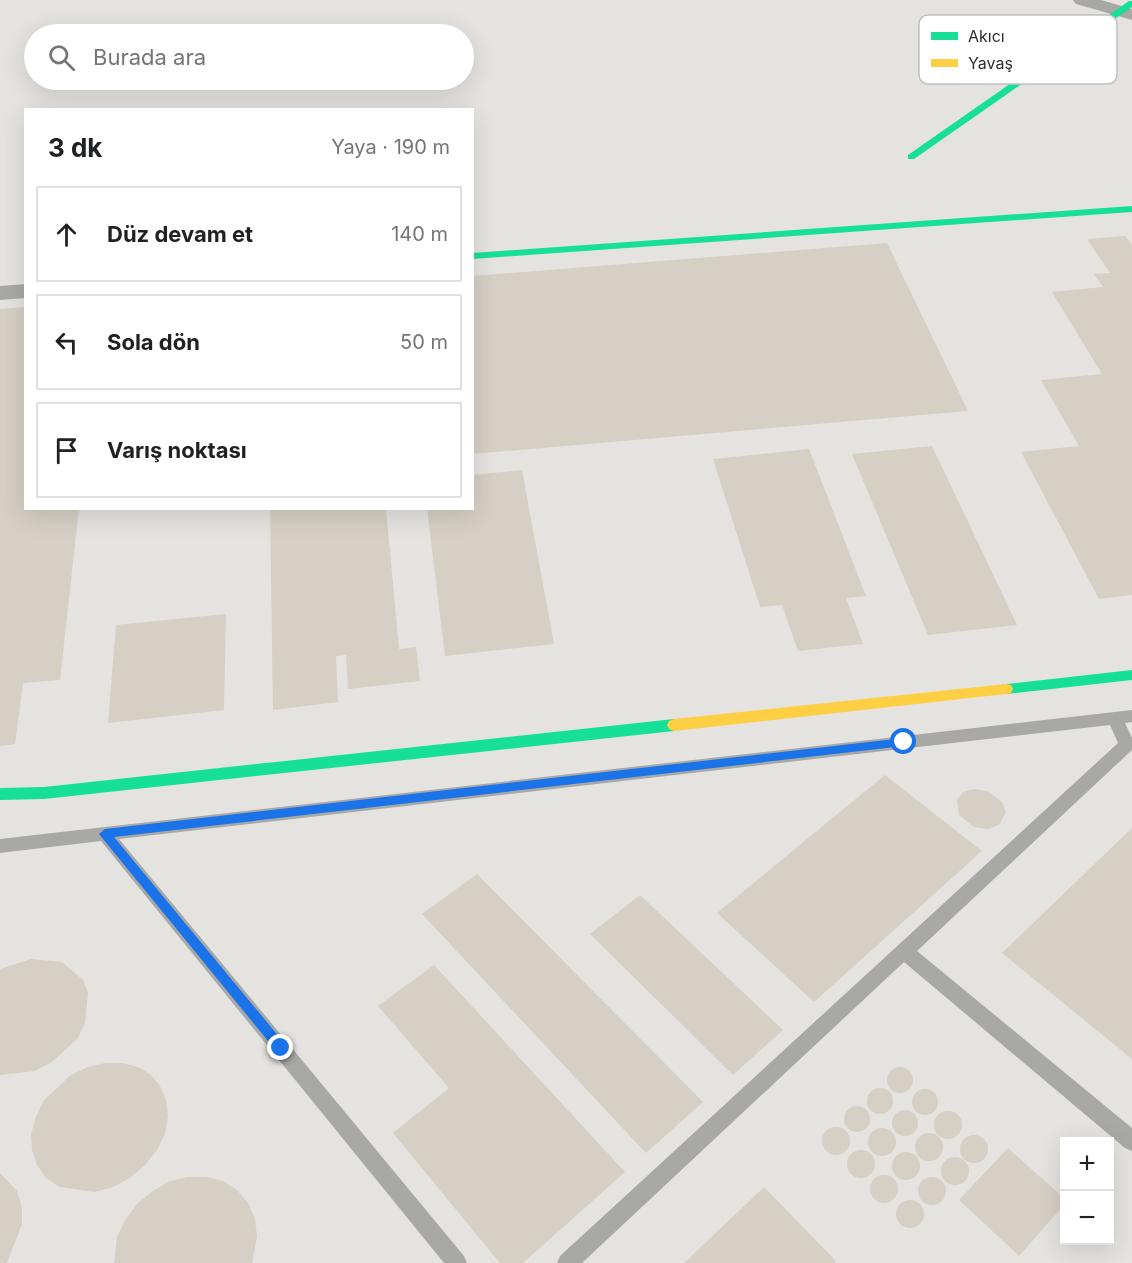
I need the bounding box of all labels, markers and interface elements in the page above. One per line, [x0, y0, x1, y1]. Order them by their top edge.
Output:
legend [919, 15, 1117, 84]
search box [24, 24, 474, 90]
text: Akıcı [968, 26, 1005, 46]
icon: search [45, 41, 78, 74]
text: Burada ara [93, 44, 206, 70]
text: Yavaş [968, 53, 1013, 73]
text: 3 dk [48, 132, 102, 163]
text: Yaya · 190 m [331, 135, 450, 159]
icon: ahead [50, 218, 83, 251]
text: Düz devam et [107, 221, 253, 247]
text: 140 m [391, 222, 448, 246]
icon: left [50, 326, 83, 359]
text: Sola dön [107, 329, 200, 355]
text: 50 m [400, 330, 448, 354]
icon: arrive [50, 434, 83, 467]
text: Varış noktası [107, 437, 247, 463]
route start [890, 728, 916, 754]
route end [267, 1034, 293, 1060]
map controls [1060, 1137, 1114, 1245]
button: + [1060, 1137, 1114, 1191]
button: − [1060, 1191, 1114, 1245]

